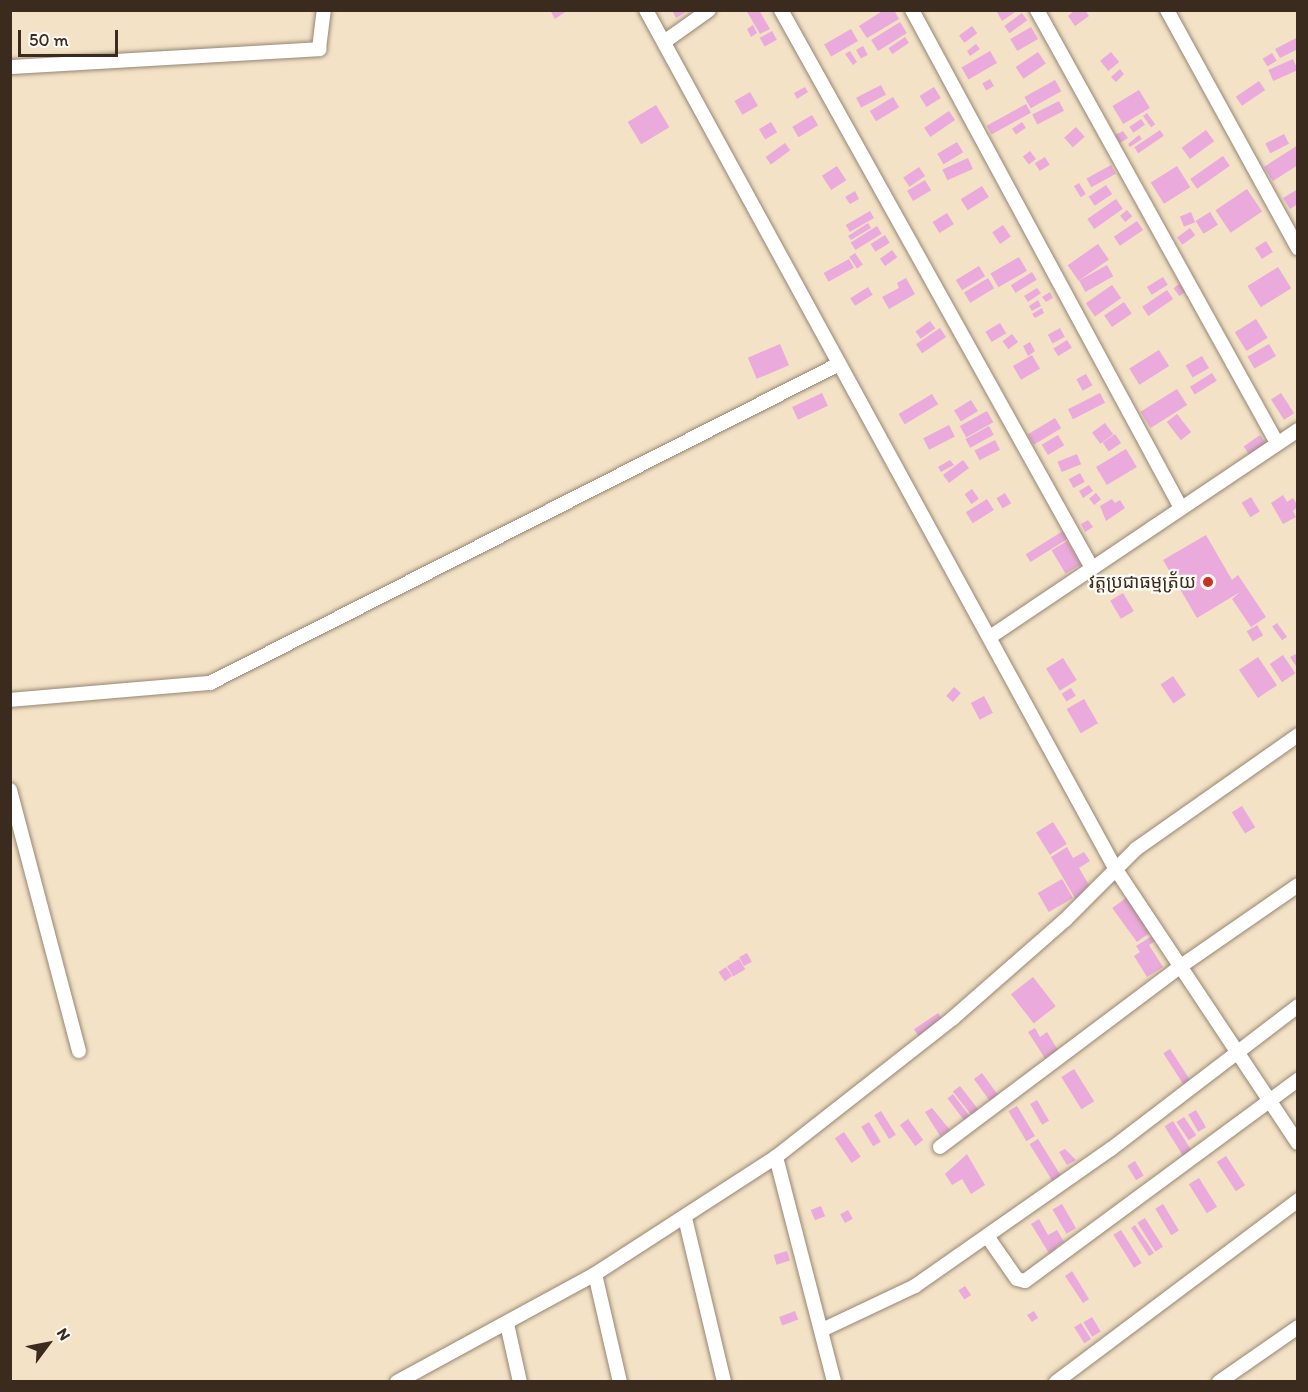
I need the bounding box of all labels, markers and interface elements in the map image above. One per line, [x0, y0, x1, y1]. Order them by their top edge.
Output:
scale bar [21, 18, 122, 56]
text: 50 m [29, 29, 69, 51]
place label: វត្តប្រជាធម្មត្រ័យ [1089, 571, 1196, 593]
marker: វត្តប្រជាធម្មត្រ័យ [1201, 575, 1215, 589]
north arrow [18, 1314, 78, 1374]
text: N [53, 1325, 75, 1344]

